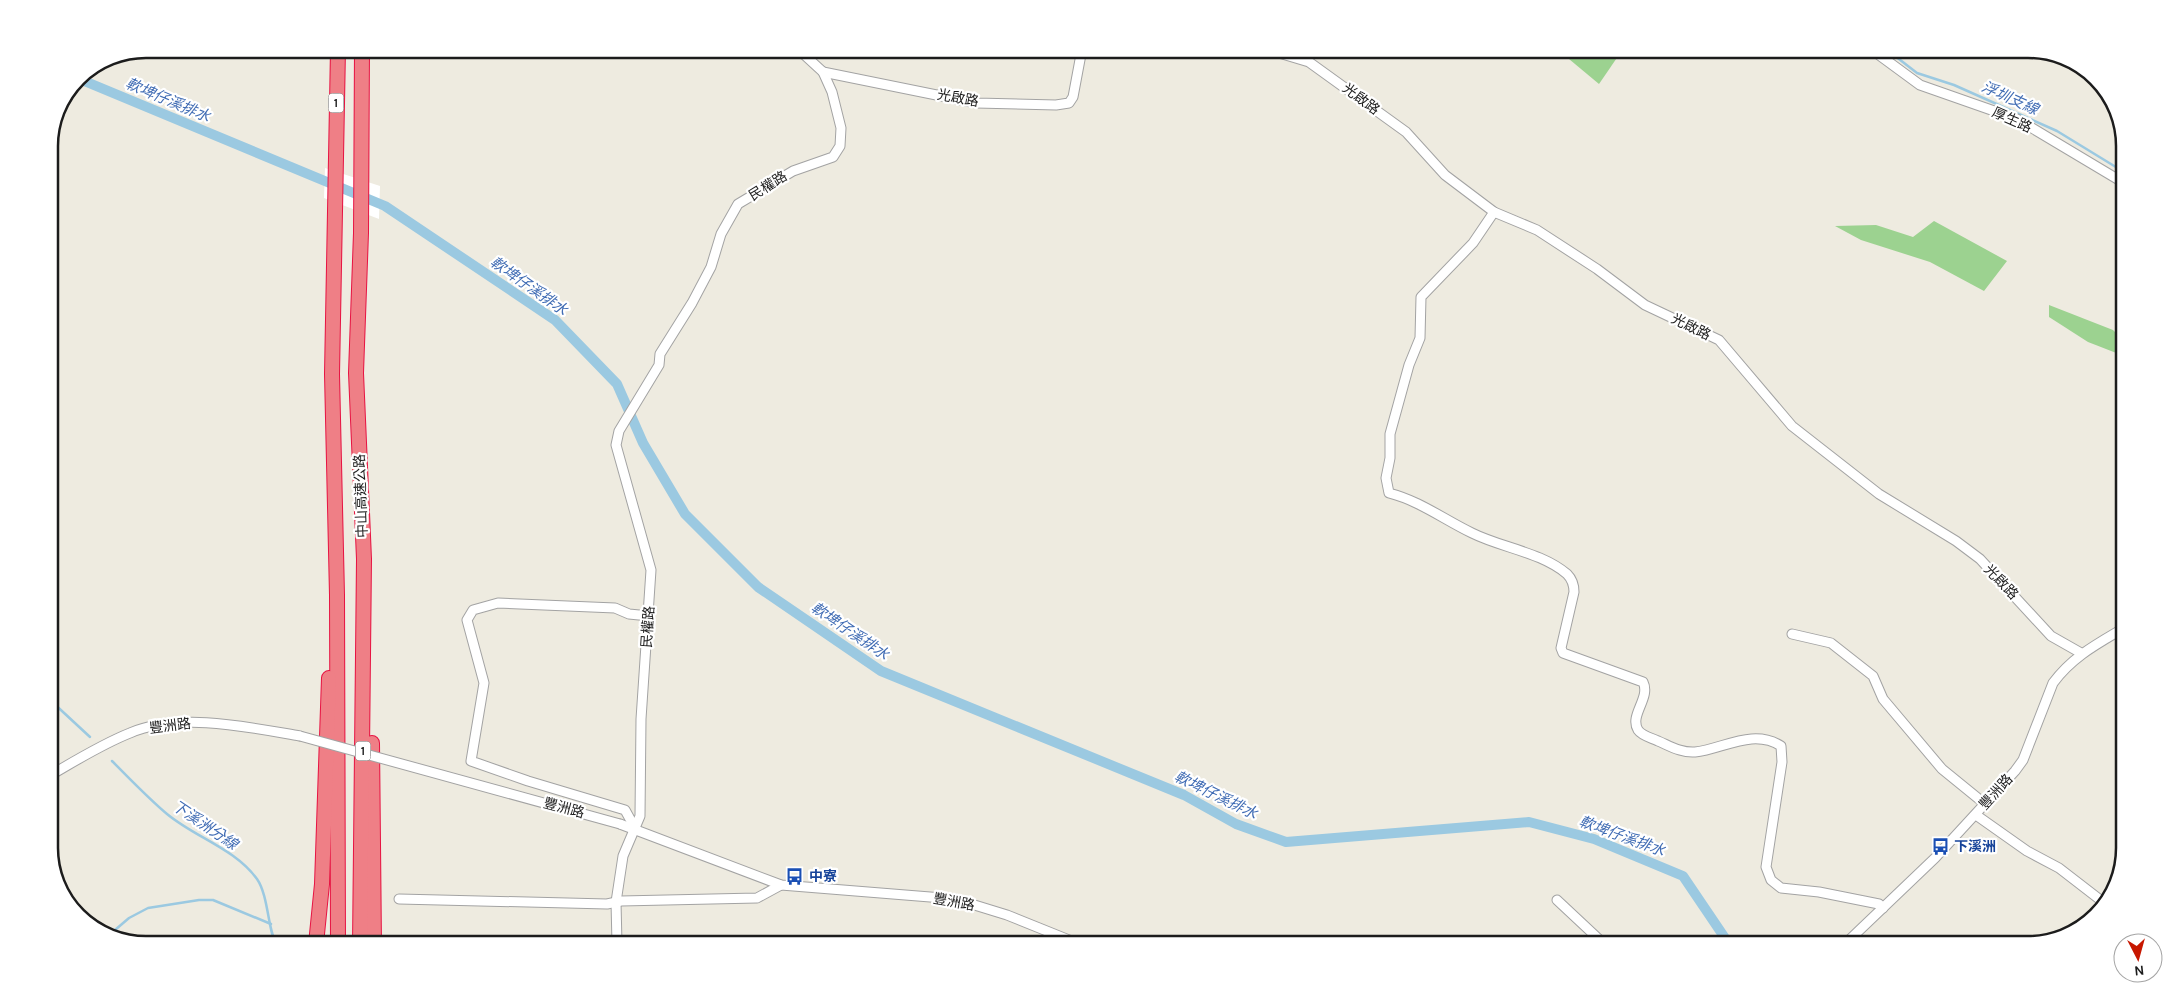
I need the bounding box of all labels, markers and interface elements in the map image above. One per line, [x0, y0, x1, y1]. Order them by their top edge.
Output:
water label: 軟埤仔溪排水 [123, 74, 214, 126]
water label: 浮圳支線 [1979, 78, 2043, 119]
street label: 光啟路 [1339, 80, 1383, 118]
street label: 光啟路 [936, 86, 980, 110]
road number: 1 [328, 94, 344, 112]
street label: 厚生路 [1989, 104, 2035, 136]
street label: 民權路 [746, 168, 790, 204]
water label: 軟埤仔溪排水 [487, 253, 572, 320]
street label: 光啟路 [1668, 310, 1714, 344]
street label: 中山高速公路 [351, 454, 371, 538]
street label: 光啟路 [1980, 561, 2022, 603]
water label: 軟埤仔溪排水 [808, 598, 893, 664]
street label: 民權路 [638, 605, 658, 649]
street label: 豐洲路 [148, 715, 192, 737]
road number: 1 [356, 741, 370, 760]
water label: 軟埤仔溪排水 [1172, 767, 1261, 823]
street label: 豐洲路 [1976, 771, 2016, 813]
street label: 豐洲路 [542, 794, 586, 822]
water label: 下溪洲分線 [169, 797, 243, 855]
water label: 軟埤仔溪排水 [1577, 812, 1668, 860]
bus stop icon: 下溪洲 [1930, 836, 1950, 856]
place label: 下溪洲 [1954, 838, 1996, 855]
bus stop icon: 中寮 [785, 866, 805, 886]
place label: 中寮 [809, 868, 837, 885]
street label: 豐洲路 [932, 890, 976, 914]
north arrow [2113, 933, 2163, 983]
text: N [2133, 961, 2145, 979]

